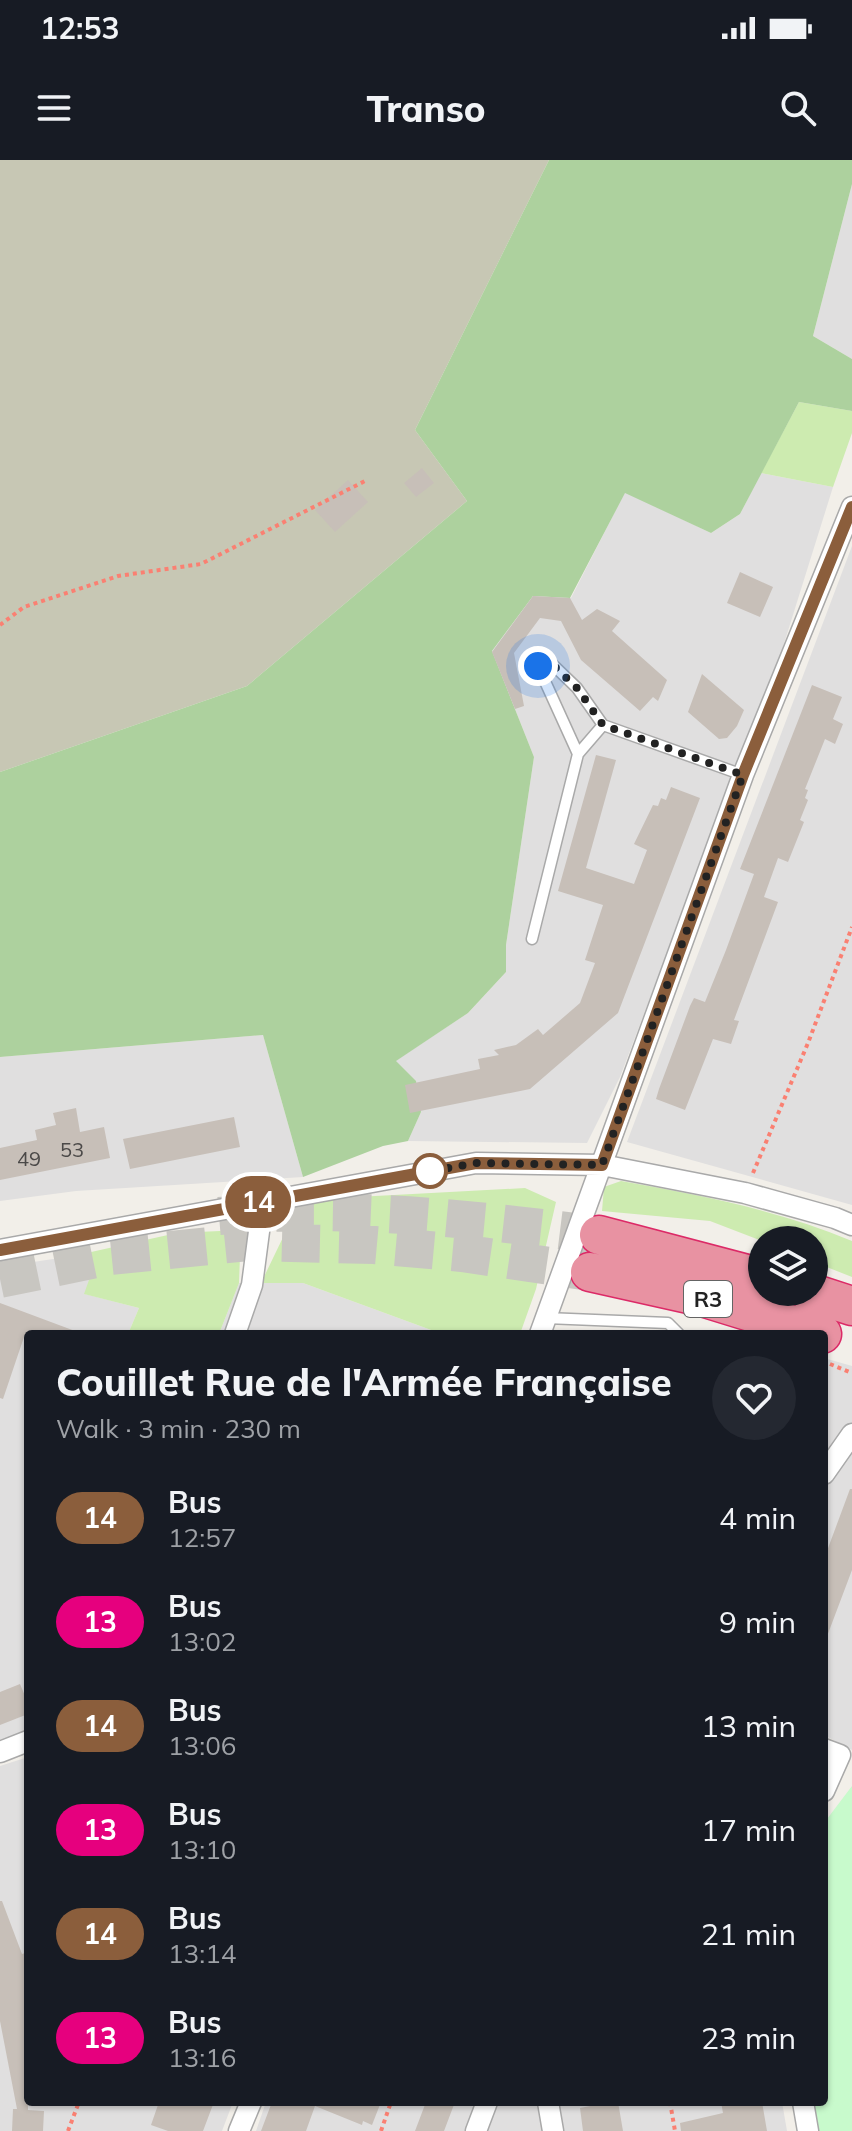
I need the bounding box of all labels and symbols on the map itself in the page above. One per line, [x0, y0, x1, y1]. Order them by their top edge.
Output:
your location [518, 646, 558, 686]
house number: 53 [60, 1137, 84, 1162]
house number: 49 [17, 1146, 41, 1171]
unlabelled marker [413, 1154, 447, 1188]
line badge: 14 [222, 1176, 294, 1228]
road number: R3 [684, 1281, 732, 1317]

